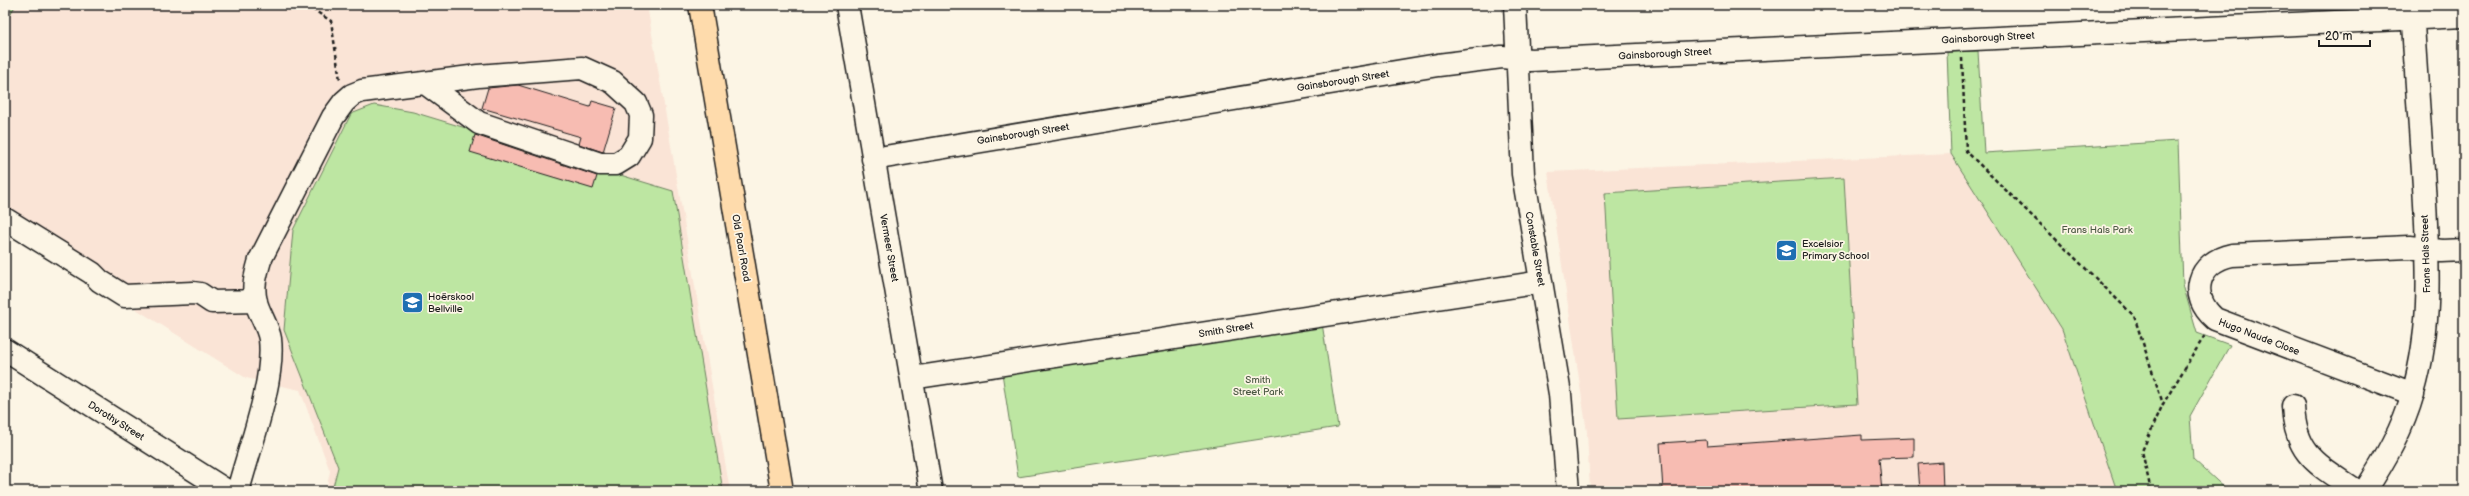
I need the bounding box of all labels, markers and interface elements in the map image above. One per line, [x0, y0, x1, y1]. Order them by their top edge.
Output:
scale bar [2319, 22, 2370, 48]
text: 20 m [2325, 29, 2352, 44]
street label: Gainsborough Street [1941, 30, 2035, 46]
street label: Gainsborough Street [1618, 46, 1712, 62]
street label: Gainsborough Street [1296, 68, 1390, 94]
street label: Gainsborough Street [976, 121, 1070, 147]
street label: Constable Street [1523, 211, 1547, 287]
street label: Old Paarl Road [729, 213, 753, 283]
street label: Vermeer Street [877, 213, 901, 283]
street label: Frans Hals Street [2419, 215, 2433, 293]
park label: Frans Hals Park [2061, 224, 2133, 236]
school or university icon: Excelsior Primary School [1773, 237, 1799, 263]
place label: Excelsior Primary School [1802, 238, 1869, 262]
school or university icon: Hoërskool Bellville [399, 290, 425, 316]
place label: Hoërskool Bellville [428, 291, 474, 315]
street label: Hugo Naude Close [2217, 316, 2301, 358]
street label: Smith Street [1198, 320, 1254, 340]
park label: Smith Street Park [1233, 374, 1283, 398]
street label: Dorothy Street [86, 399, 146, 443]

